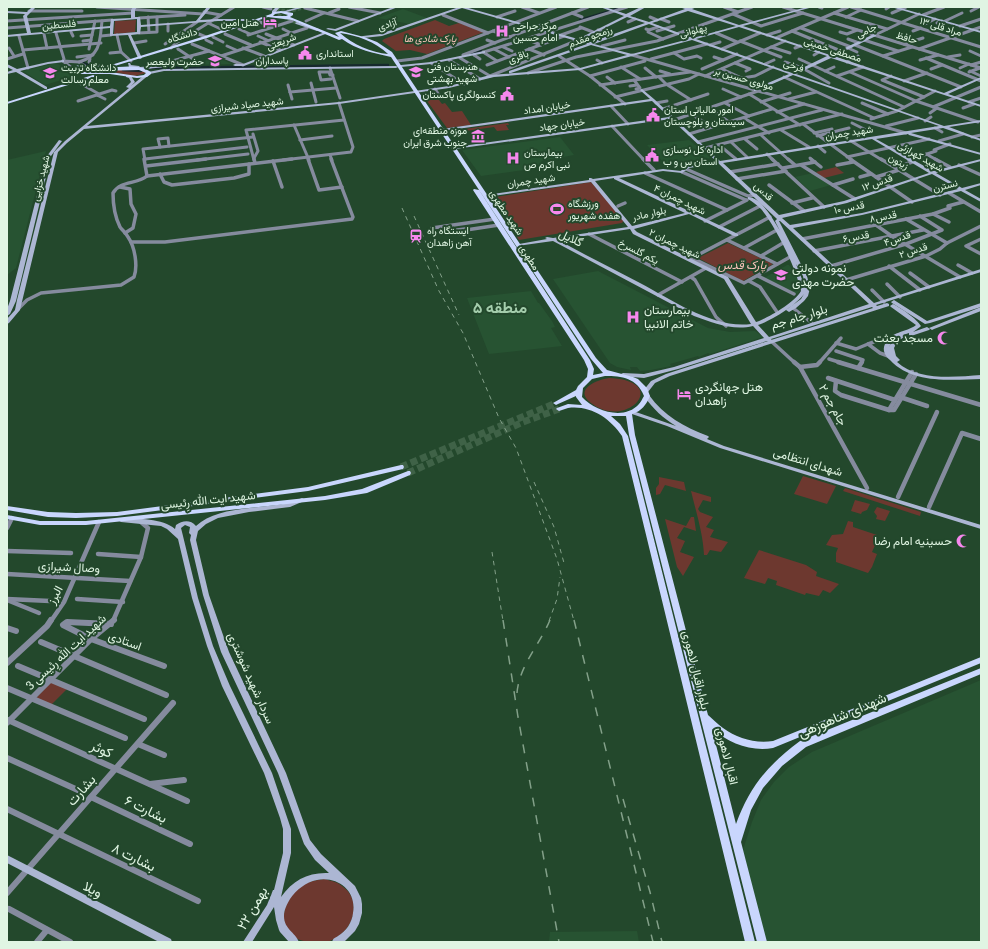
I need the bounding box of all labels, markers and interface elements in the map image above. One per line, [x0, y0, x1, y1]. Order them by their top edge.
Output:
street label: مراد قلی ۱۳ [918, 12, 964, 39]
street label: آزادی [375, 13, 399, 34]
place label: هتل امین [221, 14, 259, 29]
hotel icon: هتل امین [262, 14, 278, 30]
street label: فلسطین [41, 15, 77, 32]
place label: مرکز جراحی امام حسین [513, 17, 558, 44]
street label: جامی [853, 18, 879, 41]
street label: پهلوانی [677, 19, 709, 41]
street label: رزمجو مقدم [566, 21, 614, 50]
street label: دانشگاه [165, 23, 199, 46]
hospital icon: مرکز جراحی امام حسین [494, 23, 510, 39]
street label: حافظ [895, 26, 920, 47]
street label: شریعتی [264, 28, 298, 53]
park label: پارک شادی ها [404, 30, 457, 46]
street label: مصطفی خمینی [802, 32, 864, 65]
public building icon: استانداری [297, 45, 313, 61]
place label: استانداری [316, 45, 354, 60]
street label: باقری [505, 45, 530, 66]
street label: پاسداران [255, 52, 289, 68]
place label: حضرت ولیعصر [145, 53, 204, 68]
school or university icon: حضرت ولیعصر [207, 53, 223, 69]
street label: فرخی [782, 54, 807, 75]
place label: هنرستان فنی شهید بهشتی [427, 58, 478, 85]
place label: دانشگاه تربیت معلم رسالت [61, 59, 117, 86]
street label: مولوی حسین بر [712, 62, 776, 93]
school or university icon: هنرستان فنی شهید بهشتی [408, 64, 424, 80]
school or university icon: دانشگاه تربیت معلم رسالت [42, 65, 58, 81]
place label: کنسولگری پاکستان [423, 86, 497, 102]
public building icon: کنسولگری پاکستان [499, 86, 515, 102]
street label: شهید صیاد شیرازی [210, 92, 284, 115]
street label: خیابان امداد [522, 96, 572, 117]
place label: امور مالیاتی استان سیستان و بلوچستان [664, 101, 745, 129]
public building icon: امور مالیاتی استان سیستان و بلوچستان [645, 107, 661, 123]
street label: خیابان جهاد [538, 113, 586, 134]
street label: شهید چمران [824, 120, 874, 144]
place label: موزه منطقه‌ای جنوب شرق ایران [403, 122, 467, 149]
museum icon: موزه منطقه‌ای جنوب شرق ایران [470, 128, 486, 144]
street label: شهید کهرازئی [895, 136, 947, 175]
place label: اداره کل نوسازی استان س و ب [663, 141, 723, 168]
place label: بیمارستان نبی اکرم ص [524, 144, 570, 171]
public building icon: اداره کل نوسازی استان س و ب [644, 147, 660, 163]
street label: زیتون [886, 149, 912, 172]
hospital icon: بیمارستان نبی اکرم ص [505, 150, 521, 166]
street label: شهید خزایی [27, 153, 53, 202]
street label: شهید چمران [506, 169, 556, 191]
street label: قدس ۱۲ [859, 169, 895, 194]
street label: نسترن [931, 174, 959, 195]
street label: قدس [751, 178, 778, 204]
street label: شهید چمران ۴ [651, 179, 709, 219]
street label: شهید مطهری [487, 186, 528, 237]
place label: ورزشگاه هفده شهریور [567, 195, 620, 222]
street label: قدس ۱۰ [832, 196, 866, 217]
sports icon: ورزشگاه هفده شهریور [549, 201, 565, 217]
street label: بلوار مادر [629, 201, 667, 224]
street label: قدس۸ [868, 205, 898, 226]
place label: ایستگاه راه آهن زاهدان [427, 222, 473, 249]
street label: گلایل [556, 224, 587, 251]
street label: شهید چمران ۲ [646, 224, 704, 262]
street label: قدس۶ [842, 226, 871, 245]
street label: قدس۴ [881, 226, 913, 249]
station icon: ایستگاه راه آهن زاهدان [408, 228, 424, 244]
street label: یکم گلسرخ [617, 234, 662, 267]
street label: قدس ۲ [897, 238, 929, 261]
street label: مطهری [517, 241, 544, 273]
park label: پارک قدس [718, 255, 767, 273]
place label: نمونه دولتی حضرت مهدی [792, 258, 854, 290]
school or university icon: نمونه دولتی حضرت مهدی [773, 267, 789, 283]
district label: منطقه ۵ [473, 294, 527, 318]
street label: بلوار جام جم [768, 299, 829, 333]
place label: بیمارستان خاتم الانبیا [644, 300, 694, 332]
hospital icon: بیمارستان خاتم الانبیا [625, 309, 641, 325]
place label: مسجد بعثت [874, 328, 933, 346]
mosque icon: مسجد بعثت [936, 330, 952, 346]
place label: هتل جهانگردی زاهدان [695, 377, 763, 409]
street label: جام جم ۲ [815, 380, 853, 429]
hotel icon: هتل جهانگردی زاهدان [676, 386, 692, 402]
street label: شهدای انتظامی [771, 442, 845, 480]
street label: شهید ایت الله رِئیسی [160, 485, 256, 514]
place label: حسینیه امام رضا [874, 531, 952, 549]
mosque icon: حسینیه امام رضا [955, 533, 971, 549]
street label: وصال شیرازی [38, 555, 100, 577]
street label: البرز [41, 582, 67, 608]
street label: شهید ایت الله رِئیسی 3 [21, 609, 110, 694]
street label: استادی [106, 626, 144, 654]
street label: بلوار اقبال لاهوری [678, 628, 715, 711]
street label: سردار شهید شوشتری [224, 629, 280, 726]
street label: شهدای شاهوزهی [794, 686, 889, 742]
street label: اقبال لاهوری [712, 725, 744, 786]
street label: کوثر [87, 734, 117, 762]
street label: بشارت [61, 769, 99, 809]
street label: بشارت ۶ [122, 789, 171, 827]
street label: بشارت ۸ [109, 837, 160, 875]
street label: ویلا [80, 875, 106, 901]
street label: ۲۲ بهمن [231, 882, 271, 933]

